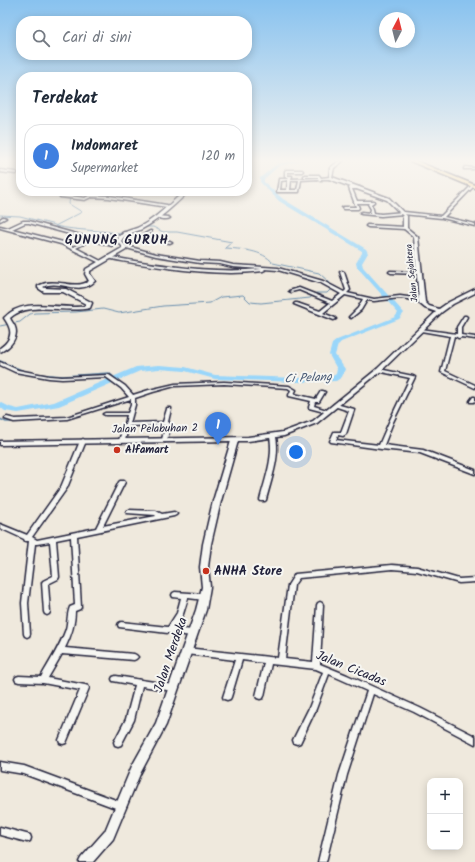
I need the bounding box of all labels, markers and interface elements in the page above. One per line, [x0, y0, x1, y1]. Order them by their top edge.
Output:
north arrow [379, 12, 415, 48]
search box [16, 16, 252, 60]
text: Cari di sini [62, 26, 131, 50]
icon: search [30, 27, 52, 49]
text: Terdekat [32, 85, 98, 112]
text: Indomaret [71, 134, 138, 158]
text: 1 [44, 146, 48, 167]
text: 120 m [201, 146, 235, 167]
text: Supermarket [71, 158, 138, 179]
district label: GUNUNG GURUH [65, 230, 169, 251]
street label: Jalan Sejahtera [402, 243, 422, 303]
water label: Ci Pelang [284, 367, 333, 389]
pin: 1 [205, 412, 231, 445]
street label: Jalan Pelabuhan 2 [112, 419, 198, 439]
place label: Alfamart [125, 441, 170, 459]
your location [286, 442, 306, 462]
marker: Alfamart [112, 445, 122, 455]
place label: ANHA Store [214, 561, 283, 582]
marker: ANHA Store [201, 566, 211, 576]
street label: Jalan Merdeka [148, 614, 194, 696]
street label: Jalan Cicadas [313, 645, 390, 693]
map controls [427, 778, 463, 850]
button: + [427, 778, 463, 814]
button: − [427, 814, 463, 850]

